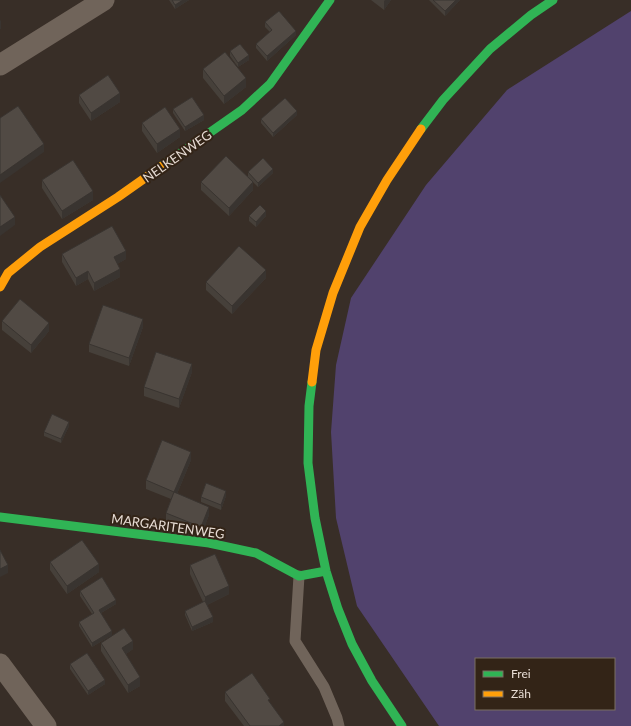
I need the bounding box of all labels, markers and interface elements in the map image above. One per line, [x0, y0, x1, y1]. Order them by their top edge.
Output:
street label: NELKENWEG [139, 126, 215, 186]
street label: MARGARITENWEG [110, 510, 226, 542]
legend [475, 658, 615, 710]
text: Frei [511, 666, 531, 681]
text: Zäh [511, 686, 531, 701]

